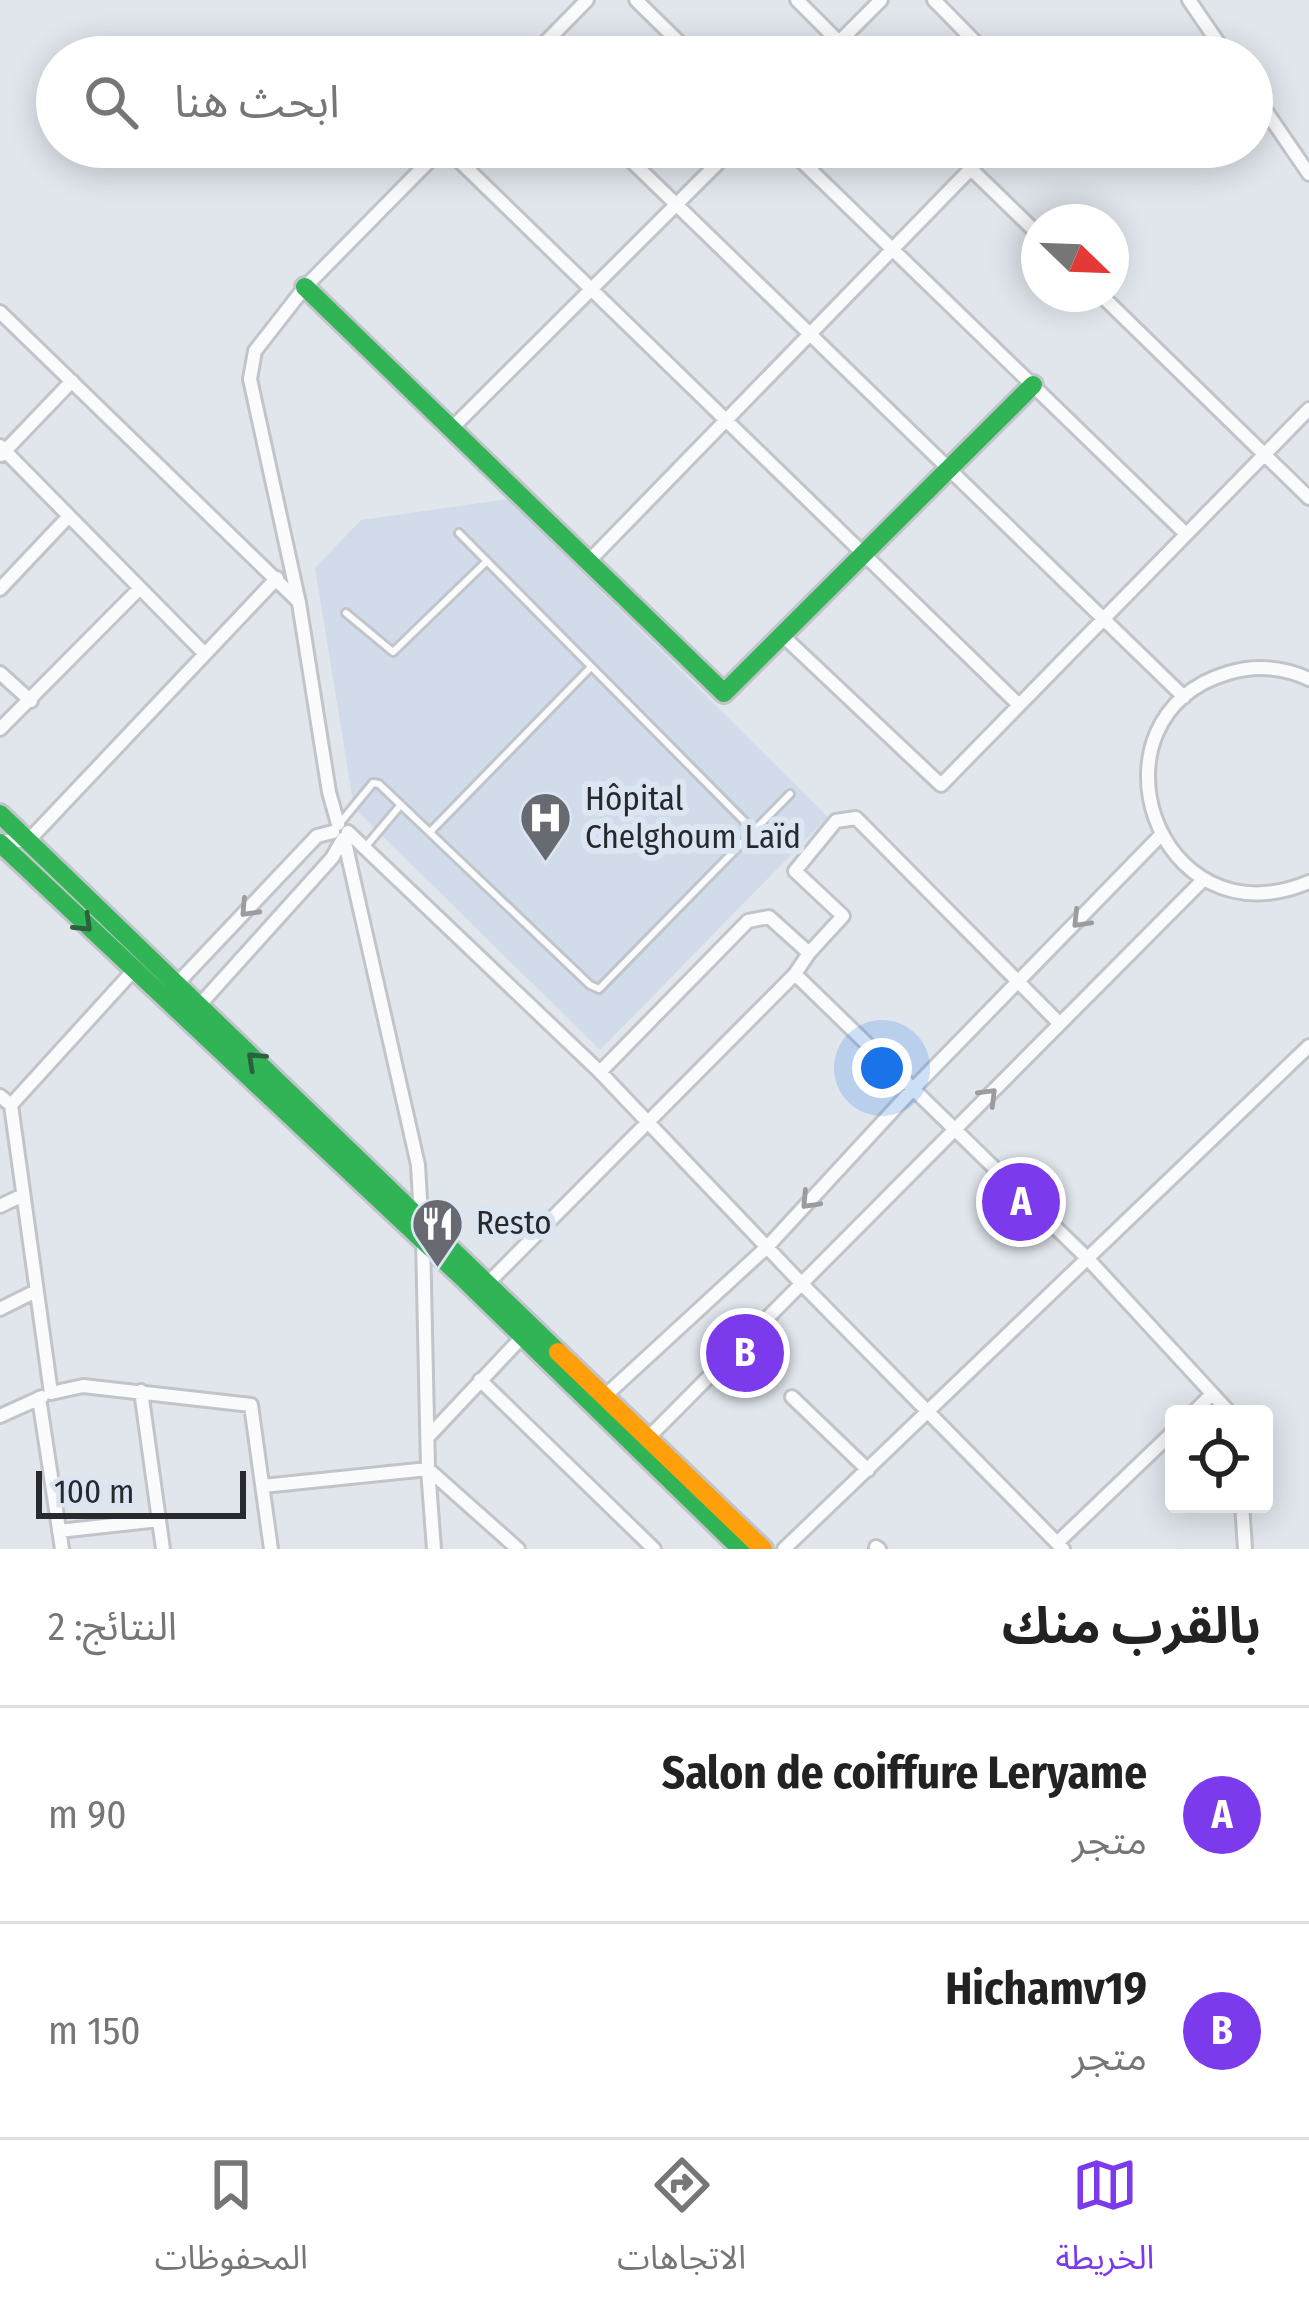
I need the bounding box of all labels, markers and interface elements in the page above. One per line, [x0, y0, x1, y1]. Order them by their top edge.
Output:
search box [36, 36, 1273, 168]
icon: search [78, 69, 144, 135]
text: ابحث هنا [174, 75, 340, 129]
north arrow [1021, 204, 1129, 312]
place label: Hôpital Chelghoum Laïd [585, 779, 801, 857]
hospital icon: Hôpital Chelghoum Laïd [518, 790, 574, 864]
one-way arrow [241, 896, 262, 917]
one-way arrow [1072, 906, 1094, 928]
one-way arrow [70, 910, 92, 932]
your location [852, 1038, 912, 1098]
one-way arrow [247, 1053, 269, 1075]
one-way arrow [975, 1088, 997, 1110]
pin: A [982, 1157, 1060, 1247]
one-way arrow [802, 1187, 824, 1209]
restaurant icon: Resto [409, 1195, 465, 1269]
place label: Resto [476, 1203, 552, 1243]
pin: B [706, 1308, 784, 1398]
map controls [1165, 1405, 1273, 1513]
button: locate [1165, 1405, 1273, 1513]
scale bar [36, 1465, 246, 1518]
text: 100 m [54, 1472, 134, 1512]
text: بالقرب منك [1002, 1595, 1261, 1657]
text: النتائج: 2 [48, 1604, 177, 1650]
text: Salon de coiffure Leryame [662, 1746, 1147, 1800]
text: 90 m [48, 1792, 126, 1838]
text: A [1211, 1792, 1233, 1838]
text: متجر [1072, 1818, 1147, 1864]
text: Hichamv19 [945, 1962, 1147, 2016]
text: 150 m [48, 2008, 141, 2054]
text: B [1211, 2008, 1233, 2054]
text: متجر [1072, 2034, 1147, 2080]
tab: المحفوظات [155, 2152, 308, 2293]
tab: الاتجاهات [617, 2152, 746, 2293]
tab: الخريطة [1055, 2152, 1154, 2293]

